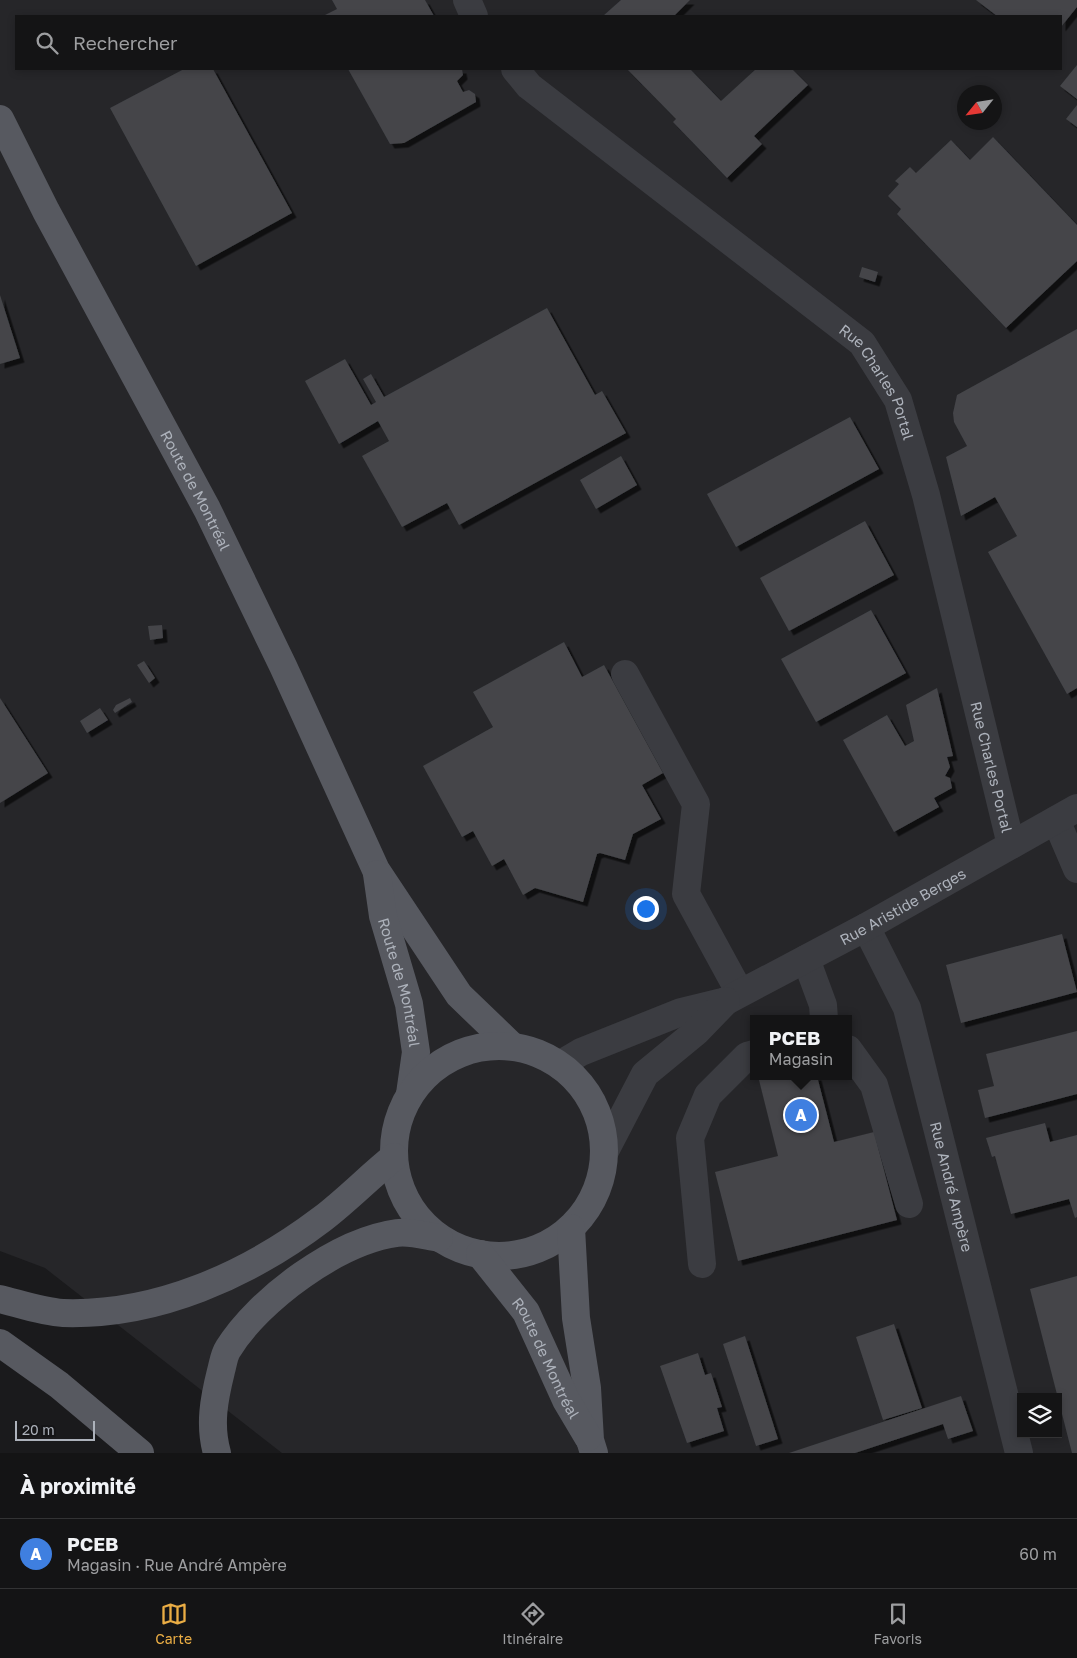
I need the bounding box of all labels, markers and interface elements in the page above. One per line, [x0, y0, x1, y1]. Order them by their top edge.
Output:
search box [15, 15, 1062, 70]
icon: search [33, 29, 61, 57]
text: Rechercher [73, 31, 178, 54]
north arrow [957, 85, 1002, 130]
street label: Rue Charles Portal [836, 320, 918, 442]
street label: Route de Montréal [157, 427, 235, 554]
street label: Rue Charles Portal [967, 700, 1017, 835]
street label: Rue Aristide Berges [836, 864, 969, 948]
your location [633, 896, 659, 922]
street label: Route de Montréal [375, 915, 424, 1048]
popup [750, 1015, 852, 1080]
text: PCEB [769, 1026, 820, 1049]
text: Magasin [769, 1049, 833, 1069]
pin: A [785, 1096, 817, 1134]
street label: Rue André Ampère [927, 1120, 977, 1254]
street label: Route de Montréal [509, 1293, 584, 1422]
map controls [1017, 1393, 1062, 1438]
button: layers [1017, 1393, 1062, 1438]
scale bar [15, 1418, 95, 1441]
text: 20 m [22, 1421, 55, 1438]
text: À proximité [20, 1473, 136, 1499]
text: PCEB [67, 1532, 118, 1555]
text: A [30, 1544, 42, 1564]
text: 60 m [1019, 1544, 1057, 1564]
text: Magasin · Rue André Ampère [67, 1555, 287, 1575]
tab: Carte [155, 1600, 192, 1647]
tab: Itinéraire [502, 1600, 563, 1647]
tab: Favoris [874, 1600, 922, 1647]

